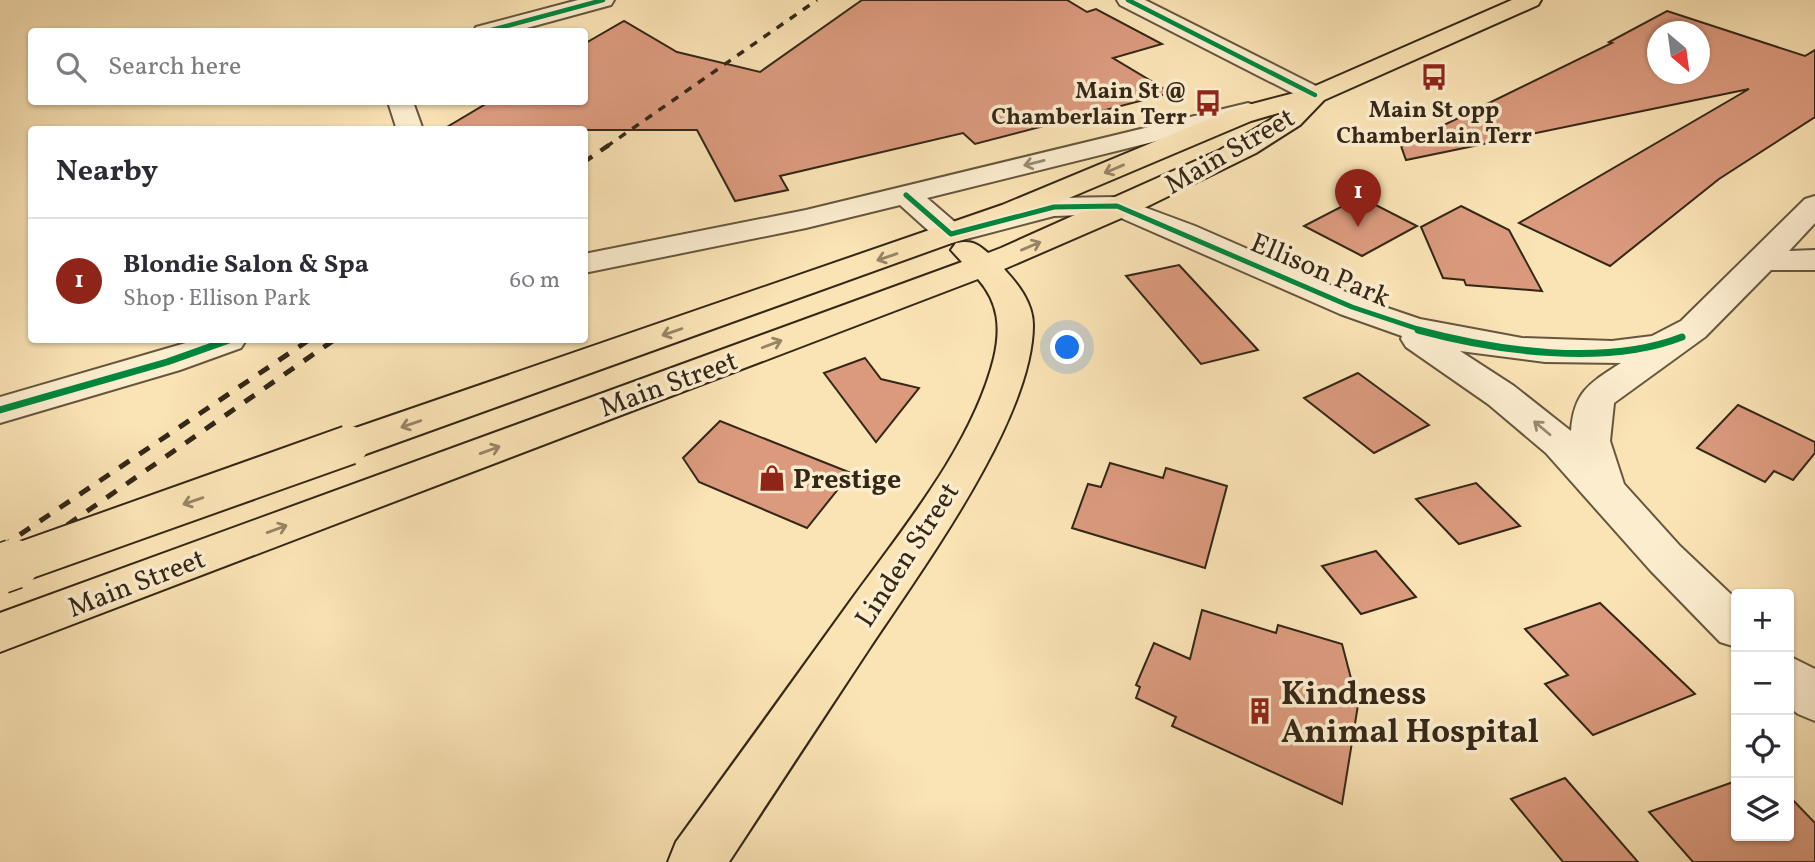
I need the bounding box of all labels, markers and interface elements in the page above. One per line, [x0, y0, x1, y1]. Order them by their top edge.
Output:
north arrow [1647, 21, 1710, 84]
search box [28, 28, 588, 105]
icon: search [52, 48, 90, 86]
text: Search here [108, 49, 241, 85]
bus stop icon: Main St opp Chamberlain Terr [1419, 62, 1449, 92]
place label: Main St @ Chamberlain Terr [991, 76, 1187, 134]
bus stop icon: Main St @ Chamberlain Terr [1193, 88, 1223, 118]
place label: Main St opp Chamberlain Terr [1336, 95, 1532, 153]
street label: Main Street [1158, 99, 1302, 205]
text: Nearby [56, 151, 158, 193]
one-way arrow [1023, 157, 1046, 171]
one-way arrow [1103, 163, 1125, 176]
pin: 1 [1335, 169, 1381, 227]
street label: Ellison Park [1244, 224, 1396, 318]
one-way arrow [1020, 239, 1041, 252]
text: Blondie Salon & Spa [123, 247, 369, 283]
one-way arrow [876, 252, 898, 264]
text: 1 [74, 265, 84, 297]
text: 60 m [510, 265, 560, 297]
text: Shop · Ellison Park [123, 283, 310, 315]
one-way arrow [661, 327, 683, 339]
your location [1050, 330, 1084, 364]
one-way arrow [761, 337, 783, 350]
street label: Main Street [594, 342, 743, 428]
one-way arrow [400, 418, 422, 431]
one-way arrow [1534, 420, 1552, 436]
one-way arrow [479, 442, 501, 455]
place label: Prestige [793, 461, 901, 500]
shop icon: Prestige [757, 463, 787, 493]
street label: Linden Street [847, 475, 970, 635]
one-way arrow [182, 496, 204, 508]
one-way arrow [266, 522, 288, 534]
street label: Main Street [63, 540, 211, 628]
map controls [1731, 589, 1794, 841]
button: + [1731, 589, 1794, 652]
button: − [1731, 652, 1794, 715]
place label: Kindness Animal Hospital [1281, 673, 1539, 757]
building icon: Kindness Animal Hospital [1245, 696, 1275, 726]
button: locate [1731, 715, 1794, 778]
button: layers [1731, 778, 1794, 841]

